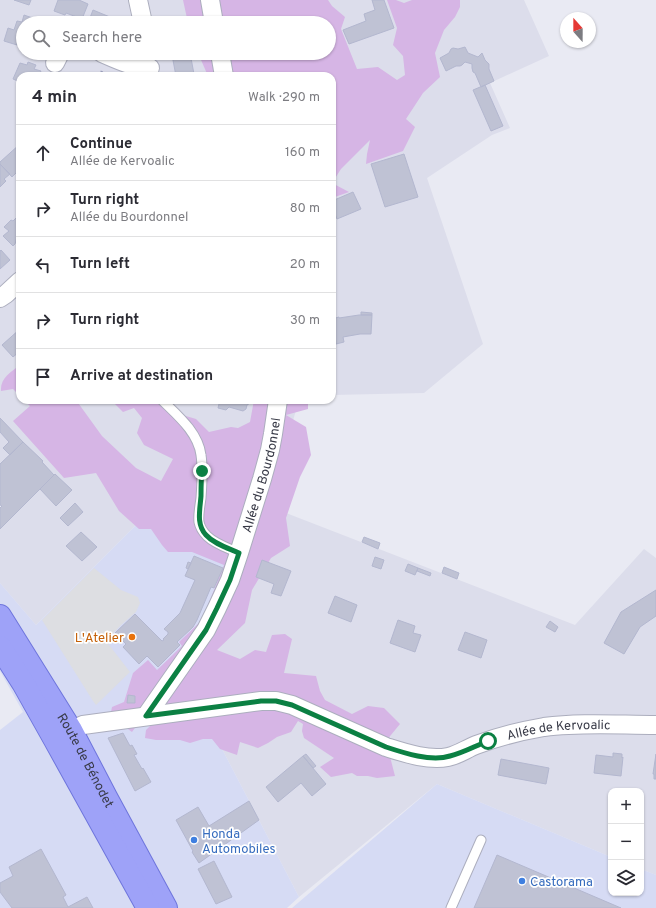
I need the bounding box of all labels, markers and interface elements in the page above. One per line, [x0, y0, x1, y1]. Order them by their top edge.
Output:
north arrow [560, 12, 596, 48]
search box [16, 16, 336, 60]
icon: search [30, 27, 52, 49]
text: Search here [62, 29, 142, 48]
text: 4 min [32, 87, 77, 109]
text: Walk · 290 m [248, 90, 320, 106]
text: Continue [70, 135, 132, 154]
icon: ahead [32, 142, 54, 164]
text: 160 m [285, 145, 320, 161]
text: Allée de Kervoalic [70, 154, 175, 170]
text: Turn right [70, 191, 139, 210]
icon: right [32, 198, 54, 220]
text: 80 m [290, 201, 320, 217]
text: Allée du Bourdonnel [70, 210, 188, 226]
icon: left [32, 254, 54, 276]
text: Turn left [70, 255, 130, 274]
text: 20 m [290, 257, 320, 273]
icon: right [32, 310, 54, 332]
text: Turn right [70, 311, 139, 330]
text: 30 m [290, 313, 320, 329]
icon: arrive [32, 366, 54, 388]
text: Arrive at destination [70, 367, 213, 386]
street label: Allée du Bourdonnel [240, 417, 285, 535]
route end [193, 462, 211, 480]
place label: L'Atelier [75, 631, 124, 647]
marker: L'Atelier [127, 632, 137, 642]
street label: Route de Bénodet [53, 711, 116, 811]
street label: Allée de Kervoalic [505, 718, 611, 745]
route start [479, 732, 497, 750]
map controls [608, 788, 644, 896]
button: + [608, 788, 644, 824]
button: − [608, 824, 644, 860]
place label: Honda Automobiles [202, 827, 276, 858]
marker: Honda Automobiles [189, 835, 199, 845]
button: layers [608, 860, 644, 896]
place label: Castorama [530, 875, 593, 891]
marker: Castorama [517, 876, 527, 886]

